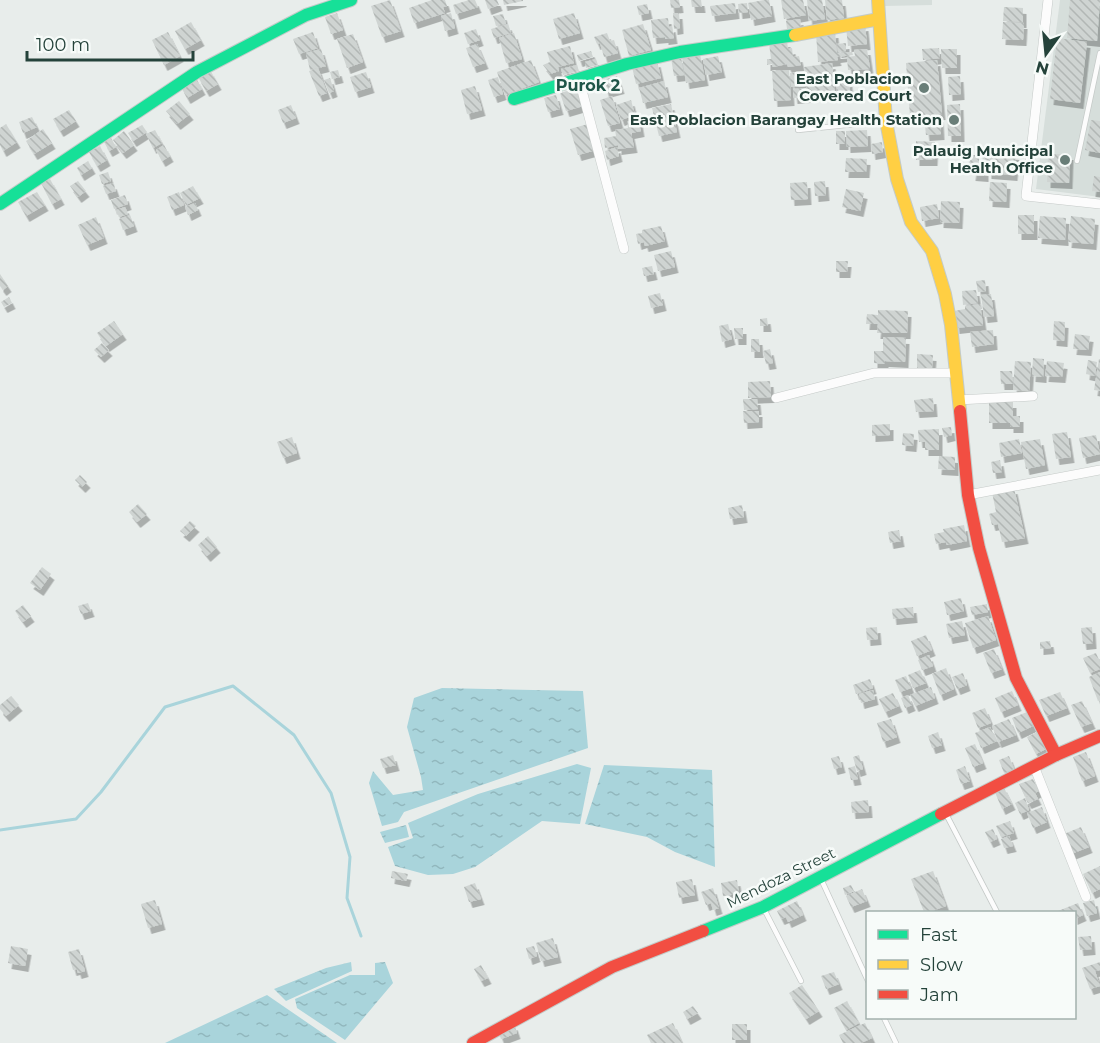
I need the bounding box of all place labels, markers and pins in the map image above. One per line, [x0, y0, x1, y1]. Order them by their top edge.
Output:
place label: East Poblacion Covered Court [796, 69, 912, 105]
marker: East Poblacion Covered Court [917, 81, 931, 95]
place label: East Poblacion Barangay Health Station [630, 110, 942, 129]
marker: East Poblacion Barangay Health Station [947, 113, 961, 127]
place label: Palauig Municipal Health Office [913, 141, 1053, 177]
marker: Palauig Municipal Health Office [1058, 153, 1072, 167]

